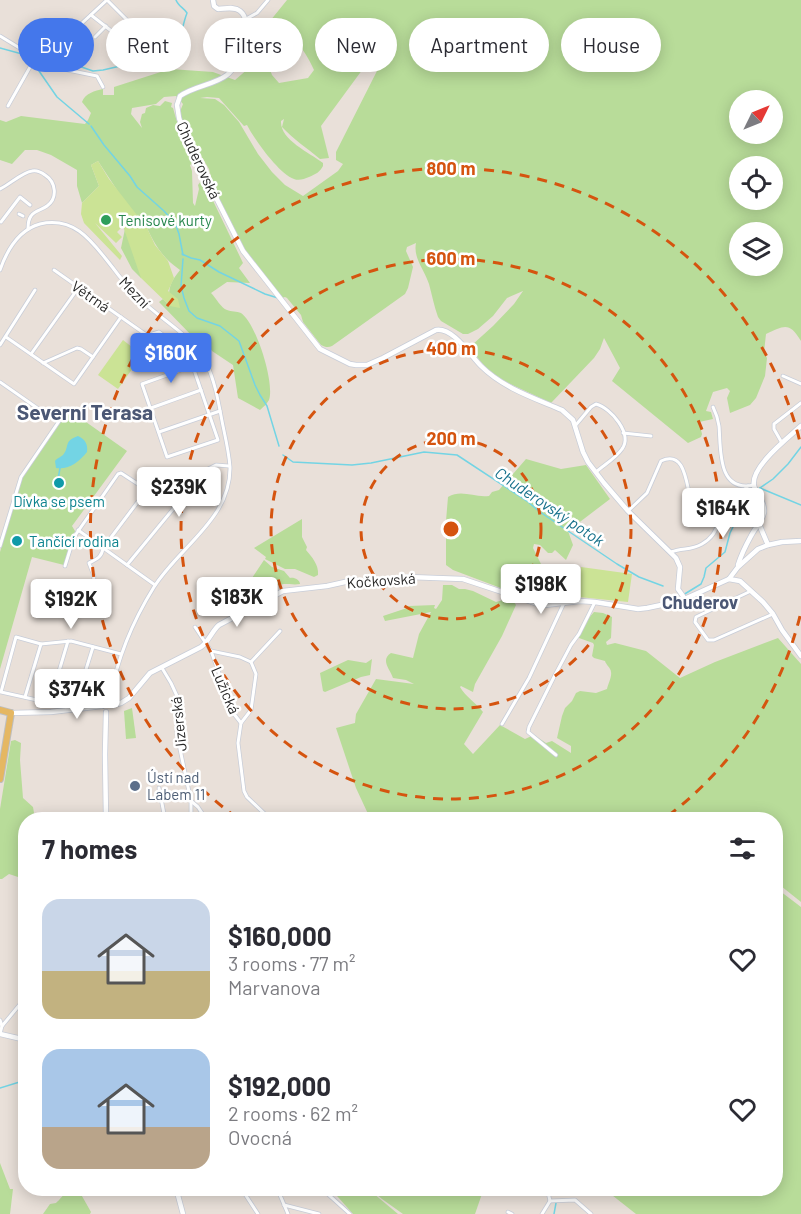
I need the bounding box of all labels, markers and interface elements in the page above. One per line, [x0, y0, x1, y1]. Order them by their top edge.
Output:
chip: Buy [18, 18, 94, 72]
chip: Rent [106, 18, 191, 72]
chip: Filters [203, 18, 303, 72]
chip: New [315, 18, 397, 72]
chip: Apartment [409, 18, 549, 72]
chip: House [561, 18, 661, 72]
north arrow [729, 90, 783, 144]
map controls [729, 90, 783, 276]
street label: Chuderovská [173, 118, 225, 202]
button: locate [729, 156, 783, 210]
text: 800 m [427, 157, 475, 179]
place label: Tenisové kurty [118, 211, 212, 229]
marker: Tenisové kurty [99, 213, 113, 227]
button: layers [729, 222, 783, 276]
text: 600 m [427, 247, 475, 269]
street label: Mezní [116, 273, 154, 311]
street label: Větrná [68, 276, 114, 316]
pin: $160K [129, 333, 213, 384]
text: 400 m [426, 337, 476, 359]
text: $160K [144, 340, 198, 364]
district label: Severní Terasa [17, 399, 153, 424]
text: 200 m [426, 427, 476, 449]
water label: Chuderovský potok [492, 462, 608, 550]
pin: $239K [137, 467, 221, 518]
text: $239K [151, 474, 207, 498]
marker: Dívka se psem [52, 476, 66, 490]
pin: $164K [681, 488, 765, 539]
place label: Dívka se psem [13, 492, 105, 510]
text: $164K [696, 495, 750, 519]
centre of rings [441, 519, 461, 539]
place label: Tančící rodina [29, 532, 119, 550]
marker: Tančící rodina [10, 534, 24, 548]
pin: $198K [499, 564, 583, 615]
street label: Kočkovská [346, 569, 416, 591]
text: $198K [515, 571, 567, 595]
pin: $183K [195, 577, 279, 628]
pin: $192K [29, 579, 113, 630]
text: $183K [211, 584, 263, 608]
text: $192K [45, 586, 97, 610]
district label: Chuderov [662, 591, 738, 613]
street label: Lužická [208, 664, 244, 716]
pin: $374K [35, 669, 119, 720]
text: $374K [49, 676, 105, 700]
street label: Jizerská [166, 696, 190, 752]
place label: Ústí nad Labem 11 [147, 768, 205, 803]
marker: Ústí nad Labem 11 [128, 779, 142, 793]
icon: filters [726, 832, 759, 865]
text: 7 homes [42, 833, 137, 864]
text: $160,000 [228, 920, 332, 951]
icon: home [90, 923, 162, 995]
icon: heart [726, 943, 759, 976]
text: 3 rooms · 77 m² [228, 951, 356, 975]
text: Marvanova [228, 975, 321, 999]
text: $192,000 [228, 1070, 331, 1101]
icon: home [90, 1073, 162, 1145]
icon: heart [726, 1093, 759, 1126]
text: 2 rooms · 62 m² [228, 1101, 358, 1125]
text: Ovocná [228, 1125, 292, 1149]

